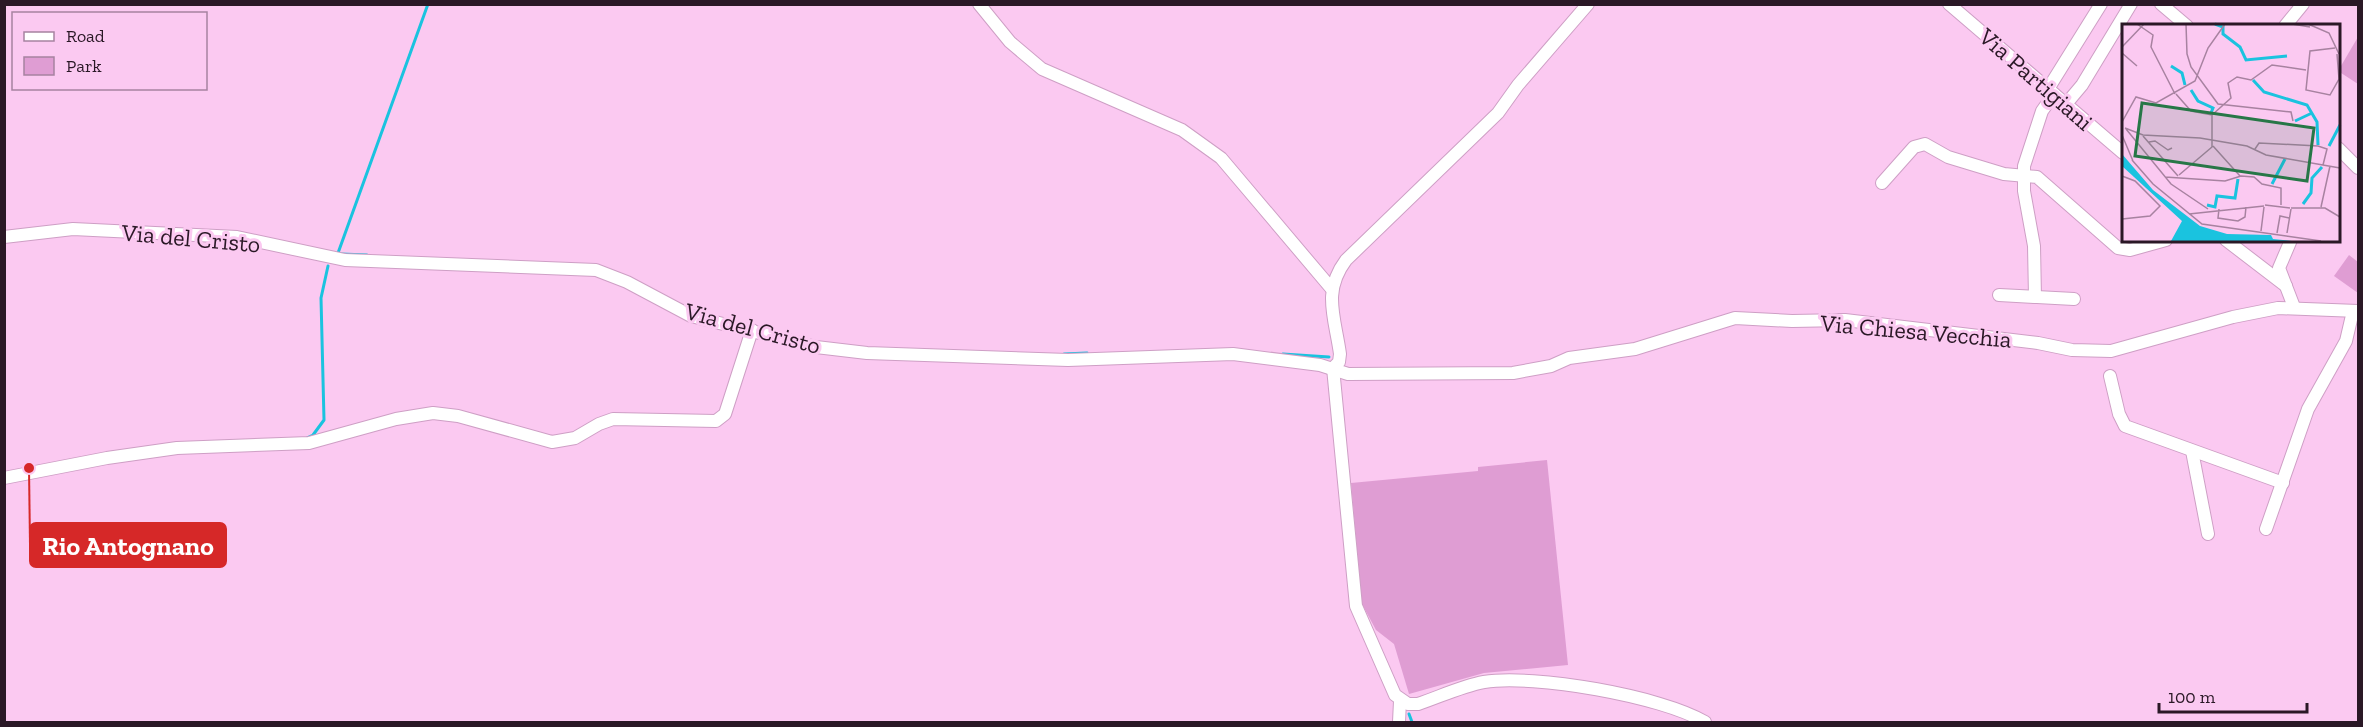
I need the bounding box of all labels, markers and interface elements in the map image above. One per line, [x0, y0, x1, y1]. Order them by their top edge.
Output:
legend [12, 12, 207, 90]
street label: Via Partigiani [1972, 21, 2099, 137]
inset map [2122, 24, 2339, 242]
text: Road [66, 25, 105, 47]
text: Park [66, 55, 102, 77]
street label: Via del Cristo [119, 217, 262, 259]
street label: Via del Cristo [681, 296, 824, 360]
street label: Via Chiesa Vecchia [1818, 308, 2013, 354]
callout: Rio Antognano [30, 523, 226, 567]
text: Rio Antognano [42, 530, 214, 562]
scale bar [2159, 676, 2308, 714]
text: 100 m [2168, 686, 2216, 708]

